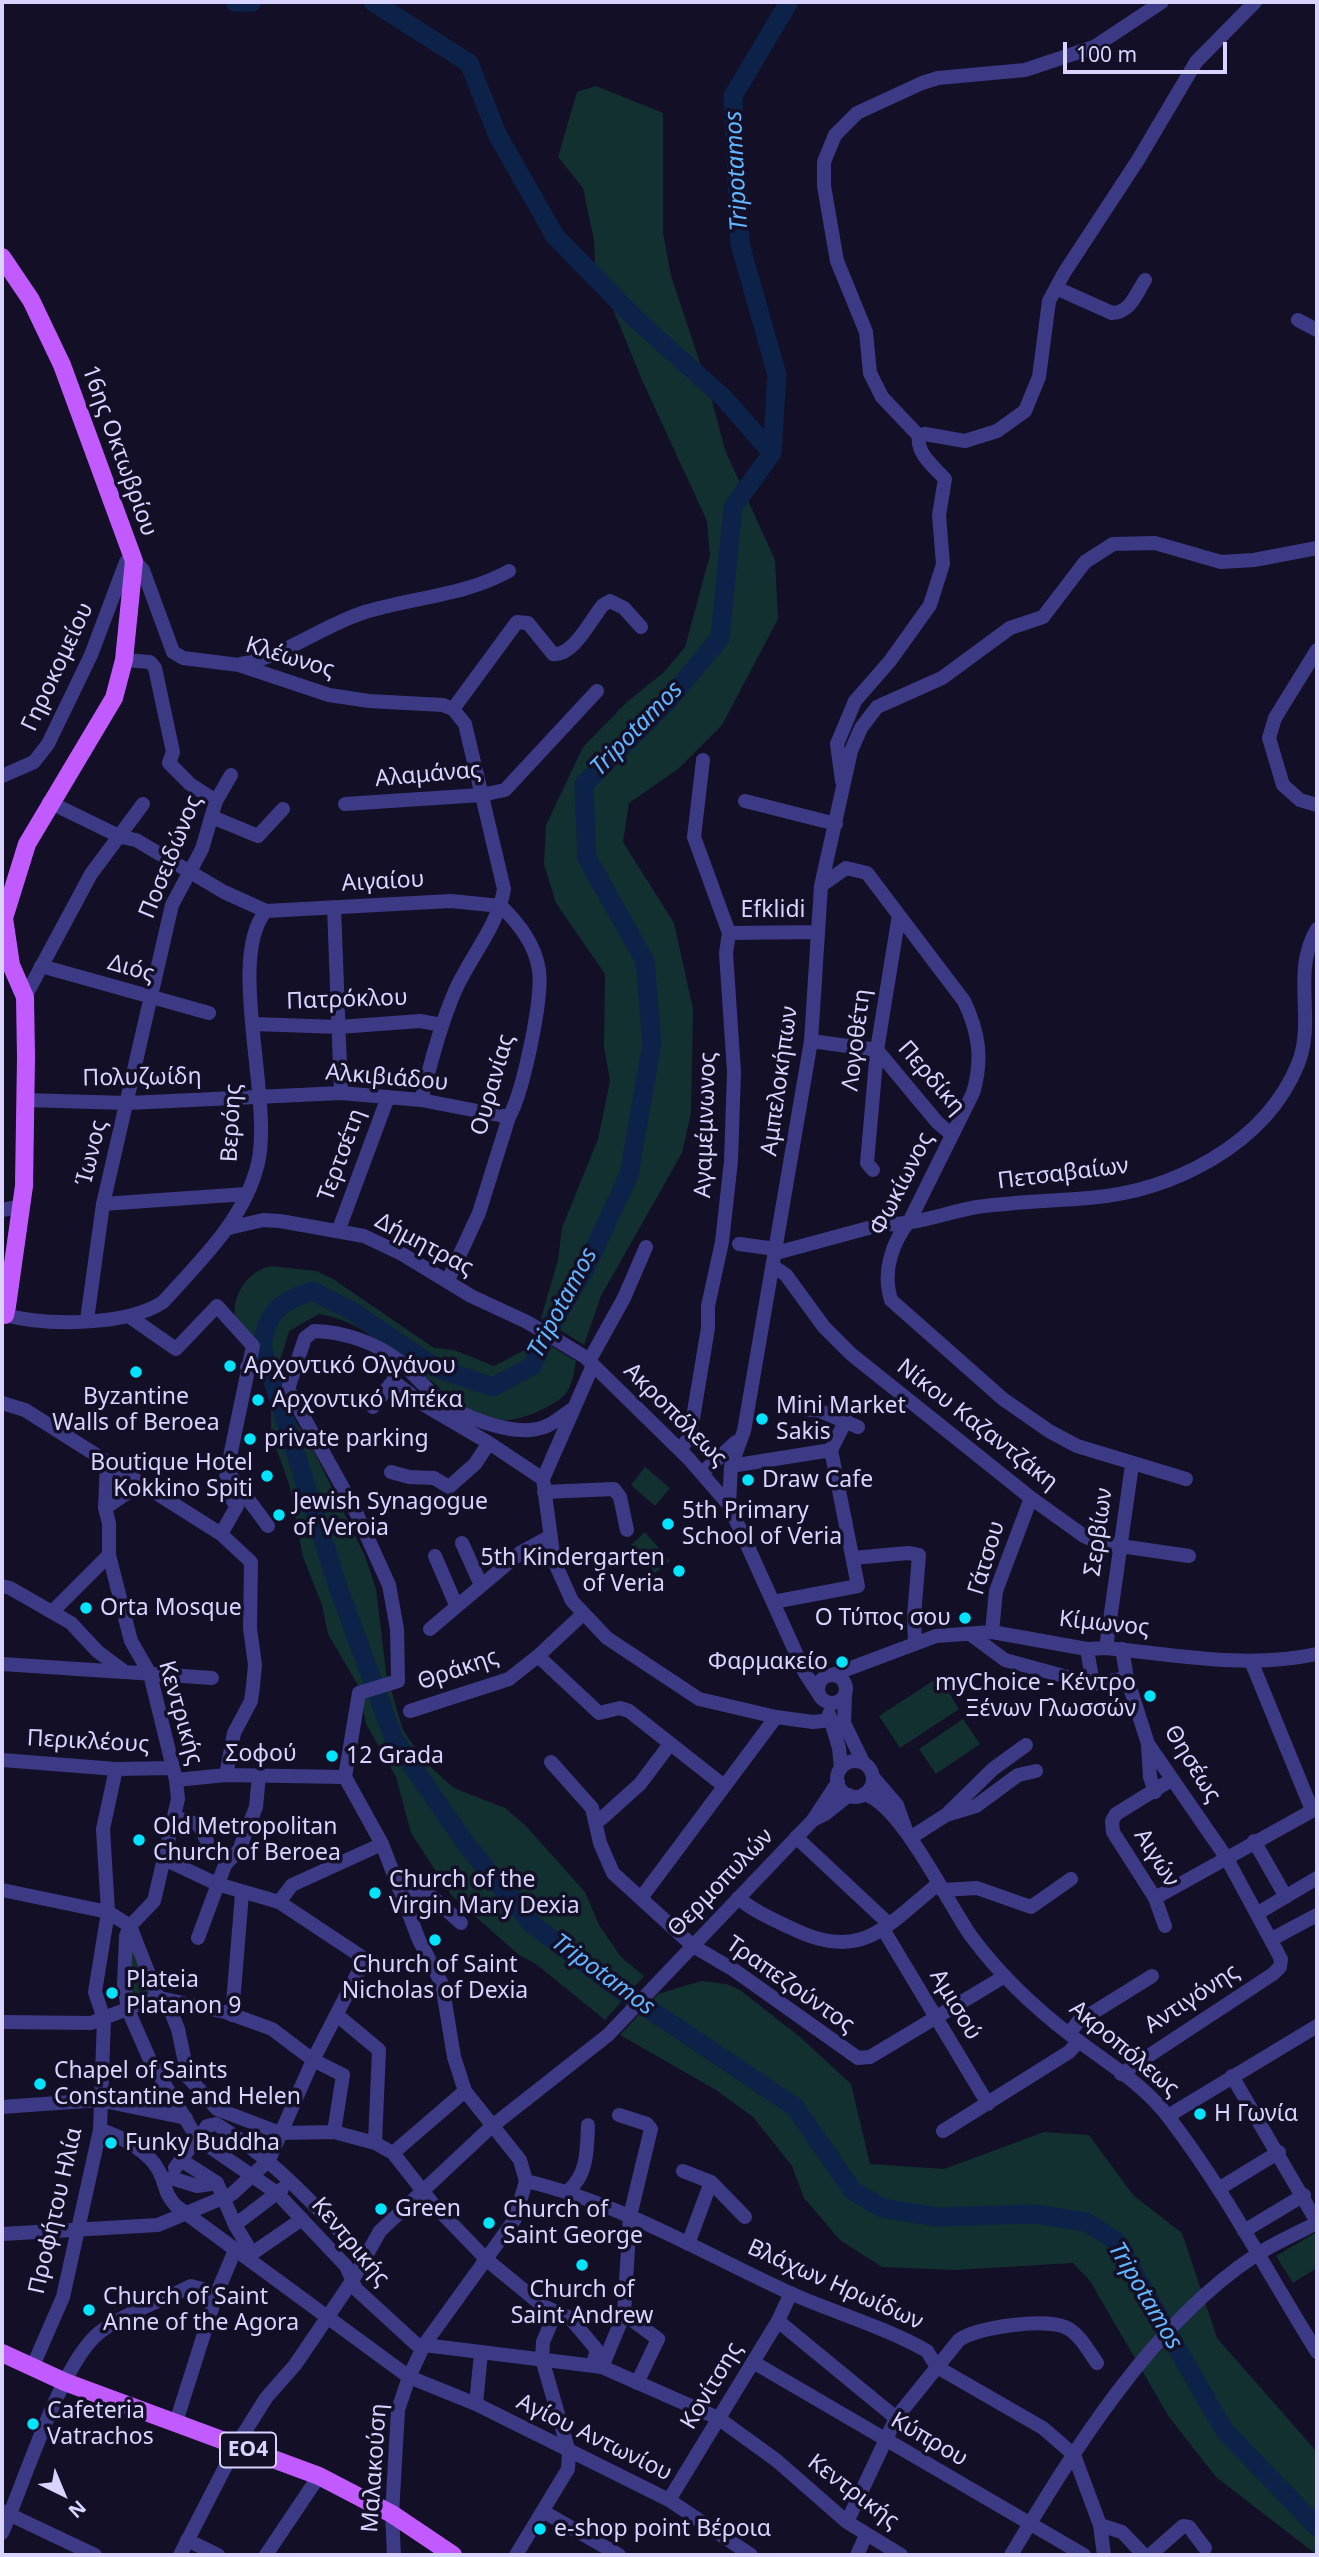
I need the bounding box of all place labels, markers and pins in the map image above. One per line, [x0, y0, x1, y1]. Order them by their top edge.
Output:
place label: Αρχοντικό Ολγάνου [244, 1352, 456, 1380]
marker: Αρχοντικό Ολγάνου [222, 1358, 238, 1374]
marker: Byzantine Walls of Beroea [128, 1364, 144, 1380]
place label: Byzantine Walls of Beroea [52, 1383, 220, 1437]
place label: Αρχοντικό Μπέκα [272, 1386, 463, 1414]
marker: Αρχοντικό Μπέκα [250, 1392, 266, 1408]
place label: Mini Market Sakis [776, 1392, 906, 1446]
marker: Mini Market Sakis [754, 1411, 770, 1427]
place label: private parking [264, 1425, 429, 1453]
marker: private parking [242, 1431, 258, 1447]
place label: Boutique Hotel Kokkino Spiti [90, 1449, 253, 1503]
place label: Draw Cafe [762, 1466, 873, 1494]
marker: Boutique Hotel Kokkino Spiti [259, 1468, 275, 1484]
marker: Draw Cafe [740, 1472, 756, 1488]
place label: Jewish Synagogue of Veroia [293, 1488, 488, 1542]
place label: 5th Primary School of Veria [682, 1497, 842, 1551]
marker: Jewish Synagogue of Veroia [271, 1507, 287, 1523]
marker: 5th Primary School of Veria [660, 1516, 676, 1532]
place label: 5th Kindergarten of Veria [481, 1544, 665, 1598]
marker: 5th Kindergarten of Veria [671, 1563, 687, 1579]
place label: Orta Mosque [100, 1594, 242, 1622]
marker: Orta Mosque [78, 1600, 94, 1616]
place label: Ο Τύπος σου [815, 1604, 951, 1632]
marker: Ο Τύπος σου [957, 1610, 973, 1626]
place label: Φαρμακείο [708, 1648, 828, 1676]
marker: Φαρμακείο [834, 1654, 850, 1670]
place label: myChoice - Κέντρο Ξένων Γλωσσών [935, 1669, 1136, 1723]
marker: myChoice - Κέντρο Ξένων Γλωσσών [1142, 1688, 1158, 1704]
place label: 12 Grada [346, 1742, 444, 1770]
marker: 12 Grada [324, 1748, 340, 1764]
place label: Old Metropolitan Church of Beroea [153, 1813, 341, 1867]
marker: Old Metropolitan Church of Beroea [131, 1832, 147, 1848]
place label: Church of the Virgin Mary Dexia [389, 1866, 580, 1920]
marker: Church of the Virgin Mary Dexia [367, 1885, 383, 1901]
marker: Church of Saint Nicholas of Dexia [427, 1932, 443, 1948]
place label: Church of Saint Nicholas of Dexia [342, 1951, 528, 2005]
place label: Plateia Platanon 9 [126, 1966, 241, 2020]
marker: Plateia Platanon 9 [104, 1985, 120, 2001]
place label: Chapel of Saints Constantine and Helen [54, 2057, 301, 2111]
marker: Chapel of Saints Constantine and Helen [32, 2076, 48, 2092]
place label: Η Γωνία [1214, 2100, 1298, 2128]
marker: Η Γωνία [1192, 2106, 1208, 2122]
place label: Funky Buddha [125, 2129, 280, 2157]
marker: Funky Buddha [103, 2135, 119, 2151]
place label: Green [395, 2195, 461, 2223]
place label: Church of Saint George [503, 2196, 643, 2250]
marker: Green [373, 2201, 389, 2217]
marker: Church of Saint George [481, 2215, 497, 2231]
marker: Church of Saint Andrew [574, 2257, 590, 2273]
place label: Church of Saint Andrew [511, 2276, 653, 2330]
place label: Church of Saint Anne of the Agora [103, 2283, 299, 2337]
marker: Church of Saint Anne of the Agora [81, 2302, 97, 2318]
place label: Cafeteria Vatrachos [47, 2397, 154, 2451]
marker: Cafeteria Vatrachos [25, 2416, 41, 2432]
place label: e-shop point Βέροια [554, 2515, 771, 2543]
marker: e-shop point Βέροια [532, 2521, 548, 2537]

